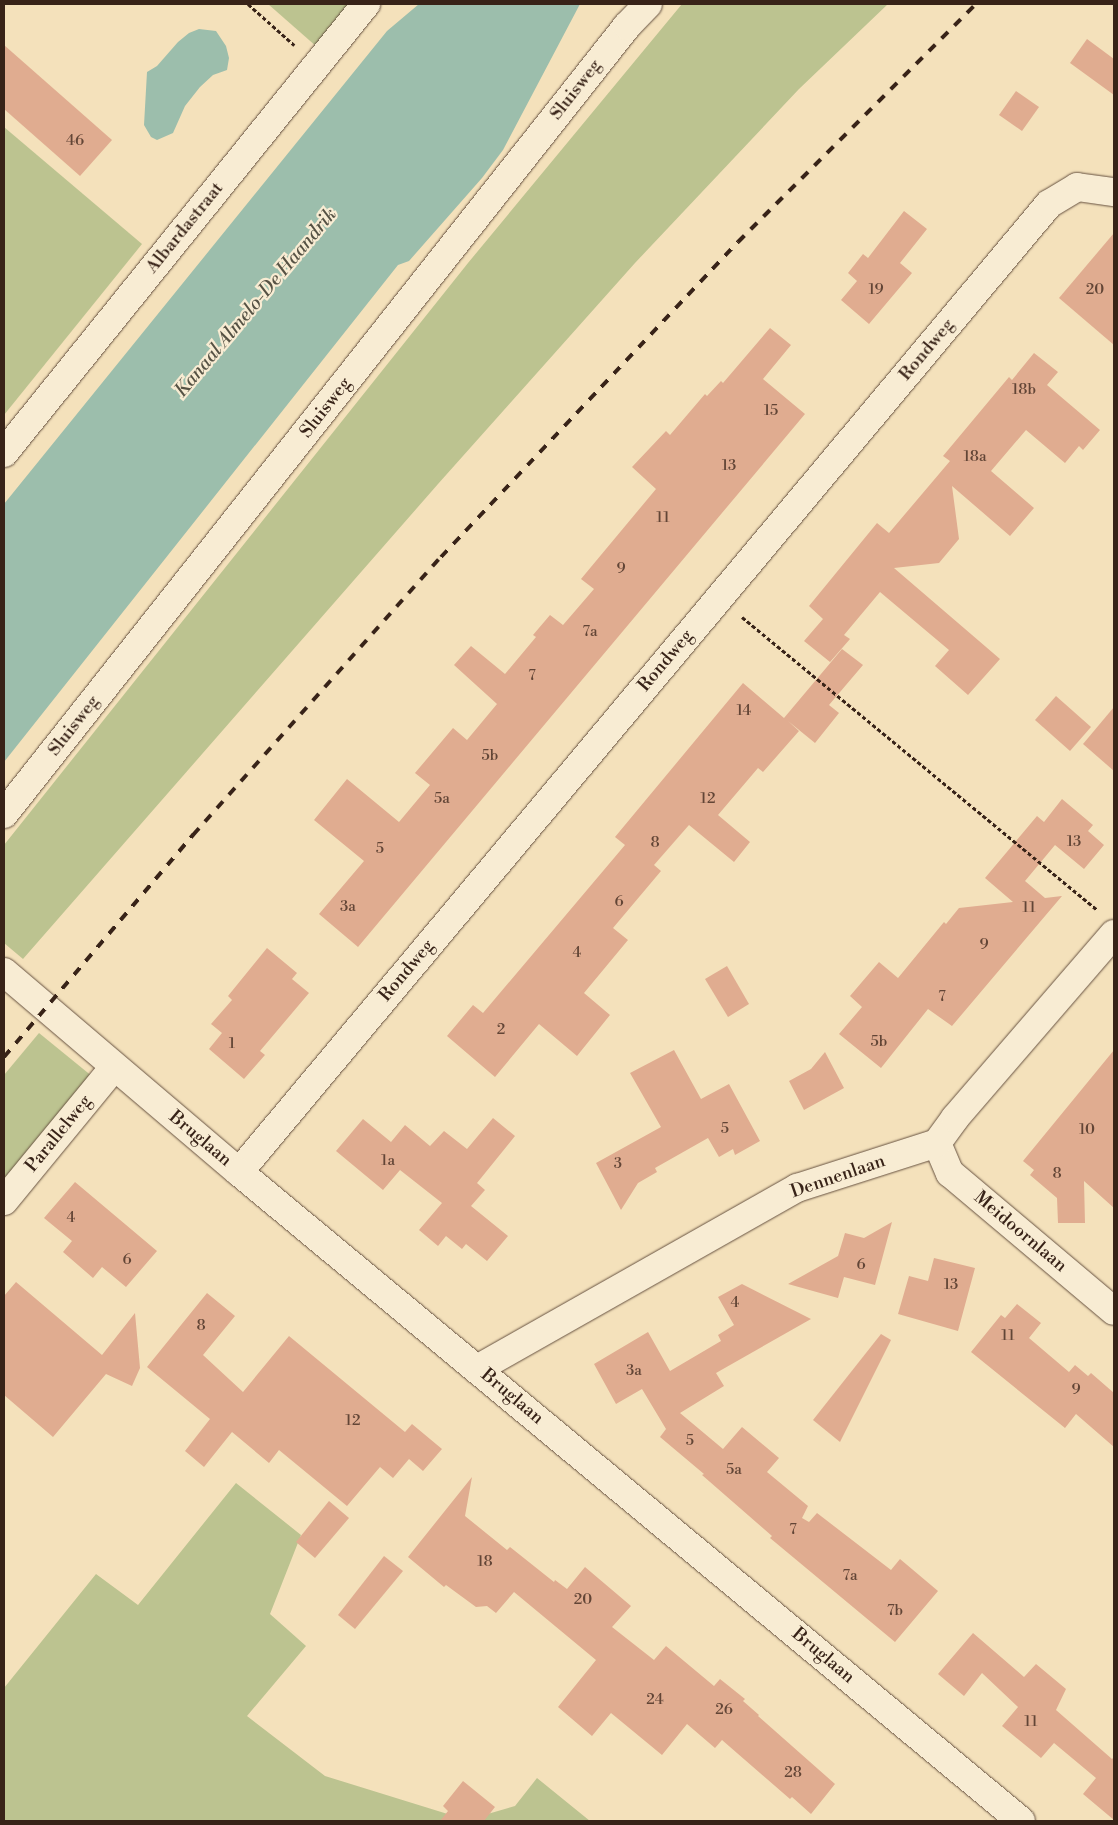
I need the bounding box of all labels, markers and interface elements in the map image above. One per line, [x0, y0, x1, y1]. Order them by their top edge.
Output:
street label: Sluisweg [546, 55, 606, 125]
house number: 46 [66, 132, 84, 150]
street label: Albardastraat [142, 178, 228, 278]
water label: Kanaal Almelo-De Haandrik [170, 204, 342, 402]
house number: 19 [868, 281, 884, 299]
house number: 20 [1086, 281, 1104, 299]
street label: Rondweg [895, 315, 959, 385]
street label: Sluisweg [296, 373, 356, 443]
house number: 18b [1012, 381, 1036, 399]
house number: 15 [764, 402, 778, 420]
house number: 18a [964, 448, 986, 466]
house number: 13 [722, 457, 736, 475]
house number: 11 [656, 509, 670, 527]
house number: 9 [616, 560, 626, 578]
house number: 7a [582, 623, 598, 641]
street label: Rondweg [634, 626, 698, 696]
house number: 7 [528, 667, 536, 685]
street label: Sluisweg [44, 691, 104, 761]
house number: 14 [737, 702, 751, 720]
house number: 5b [482, 747, 498, 765]
house number: 5a [434, 790, 450, 808]
house number: 12 [700, 790, 716, 808]
house number: 13 [1067, 833, 1081, 851]
house number: 8 [650, 834, 660, 852]
house number: 5 [376, 840, 384, 858]
house number: 6 [614, 893, 624, 911]
house number: 3a [340, 898, 356, 916]
house number: 11 [1022, 899, 1036, 917]
street label: Rondweg [375, 936, 439, 1006]
house number: 9 [979, 936, 989, 954]
house number: 4 [573, 944, 581, 962]
house number: 7 [938, 988, 946, 1006]
house number: 2 [497, 1021, 505, 1039]
house number: 5b [871, 1033, 887, 1051]
house number: 1 [229, 1035, 235, 1053]
street label: Parallelweg [21, 1091, 97, 1177]
street label: Bruglaan [164, 1107, 236, 1171]
house number: 5 [721, 1120, 729, 1138]
house number: 10 [1079, 1121, 1095, 1139]
street label: Dennenlaan [788, 1151, 888, 1203]
house number: 1a [381, 1152, 395, 1170]
house number: 3 [614, 1155, 622, 1173]
house number: 8 [1052, 1165, 1062, 1183]
street label: Meidoornlaan [969, 1187, 1071, 1277]
house number: 4 [67, 1209, 75, 1227]
house number: 6 [122, 1251, 132, 1269]
house number: 6 [856, 1256, 866, 1274]
house number: 13 [944, 1276, 958, 1294]
house number: 4 [731, 1294, 739, 1312]
house number: 8 [196, 1317, 206, 1335]
house number: 11 [1001, 1327, 1015, 1345]
house number: 3a [626, 1362, 642, 1380]
street label: Bruglaan [476, 1365, 548, 1429]
house number: 9 [1071, 1381, 1081, 1399]
house number: 12 [345, 1412, 361, 1430]
house number: 5 [686, 1432, 694, 1450]
house number: 5a [726, 1461, 742, 1479]
house number: 7 [789, 1521, 797, 1539]
house number: 18 [477, 1553, 493, 1571]
house number: 7a [842, 1567, 858, 1585]
house number: 20 [574, 1591, 592, 1609]
house number: 7b [887, 1602, 903, 1620]
street label: Bruglaan [787, 1624, 859, 1688]
house number: 24 [646, 1691, 664, 1709]
house number: 26 [715, 1701, 733, 1719]
house number: 11 [1024, 1713, 1038, 1731]
house number: 28 [784, 1764, 802, 1782]

